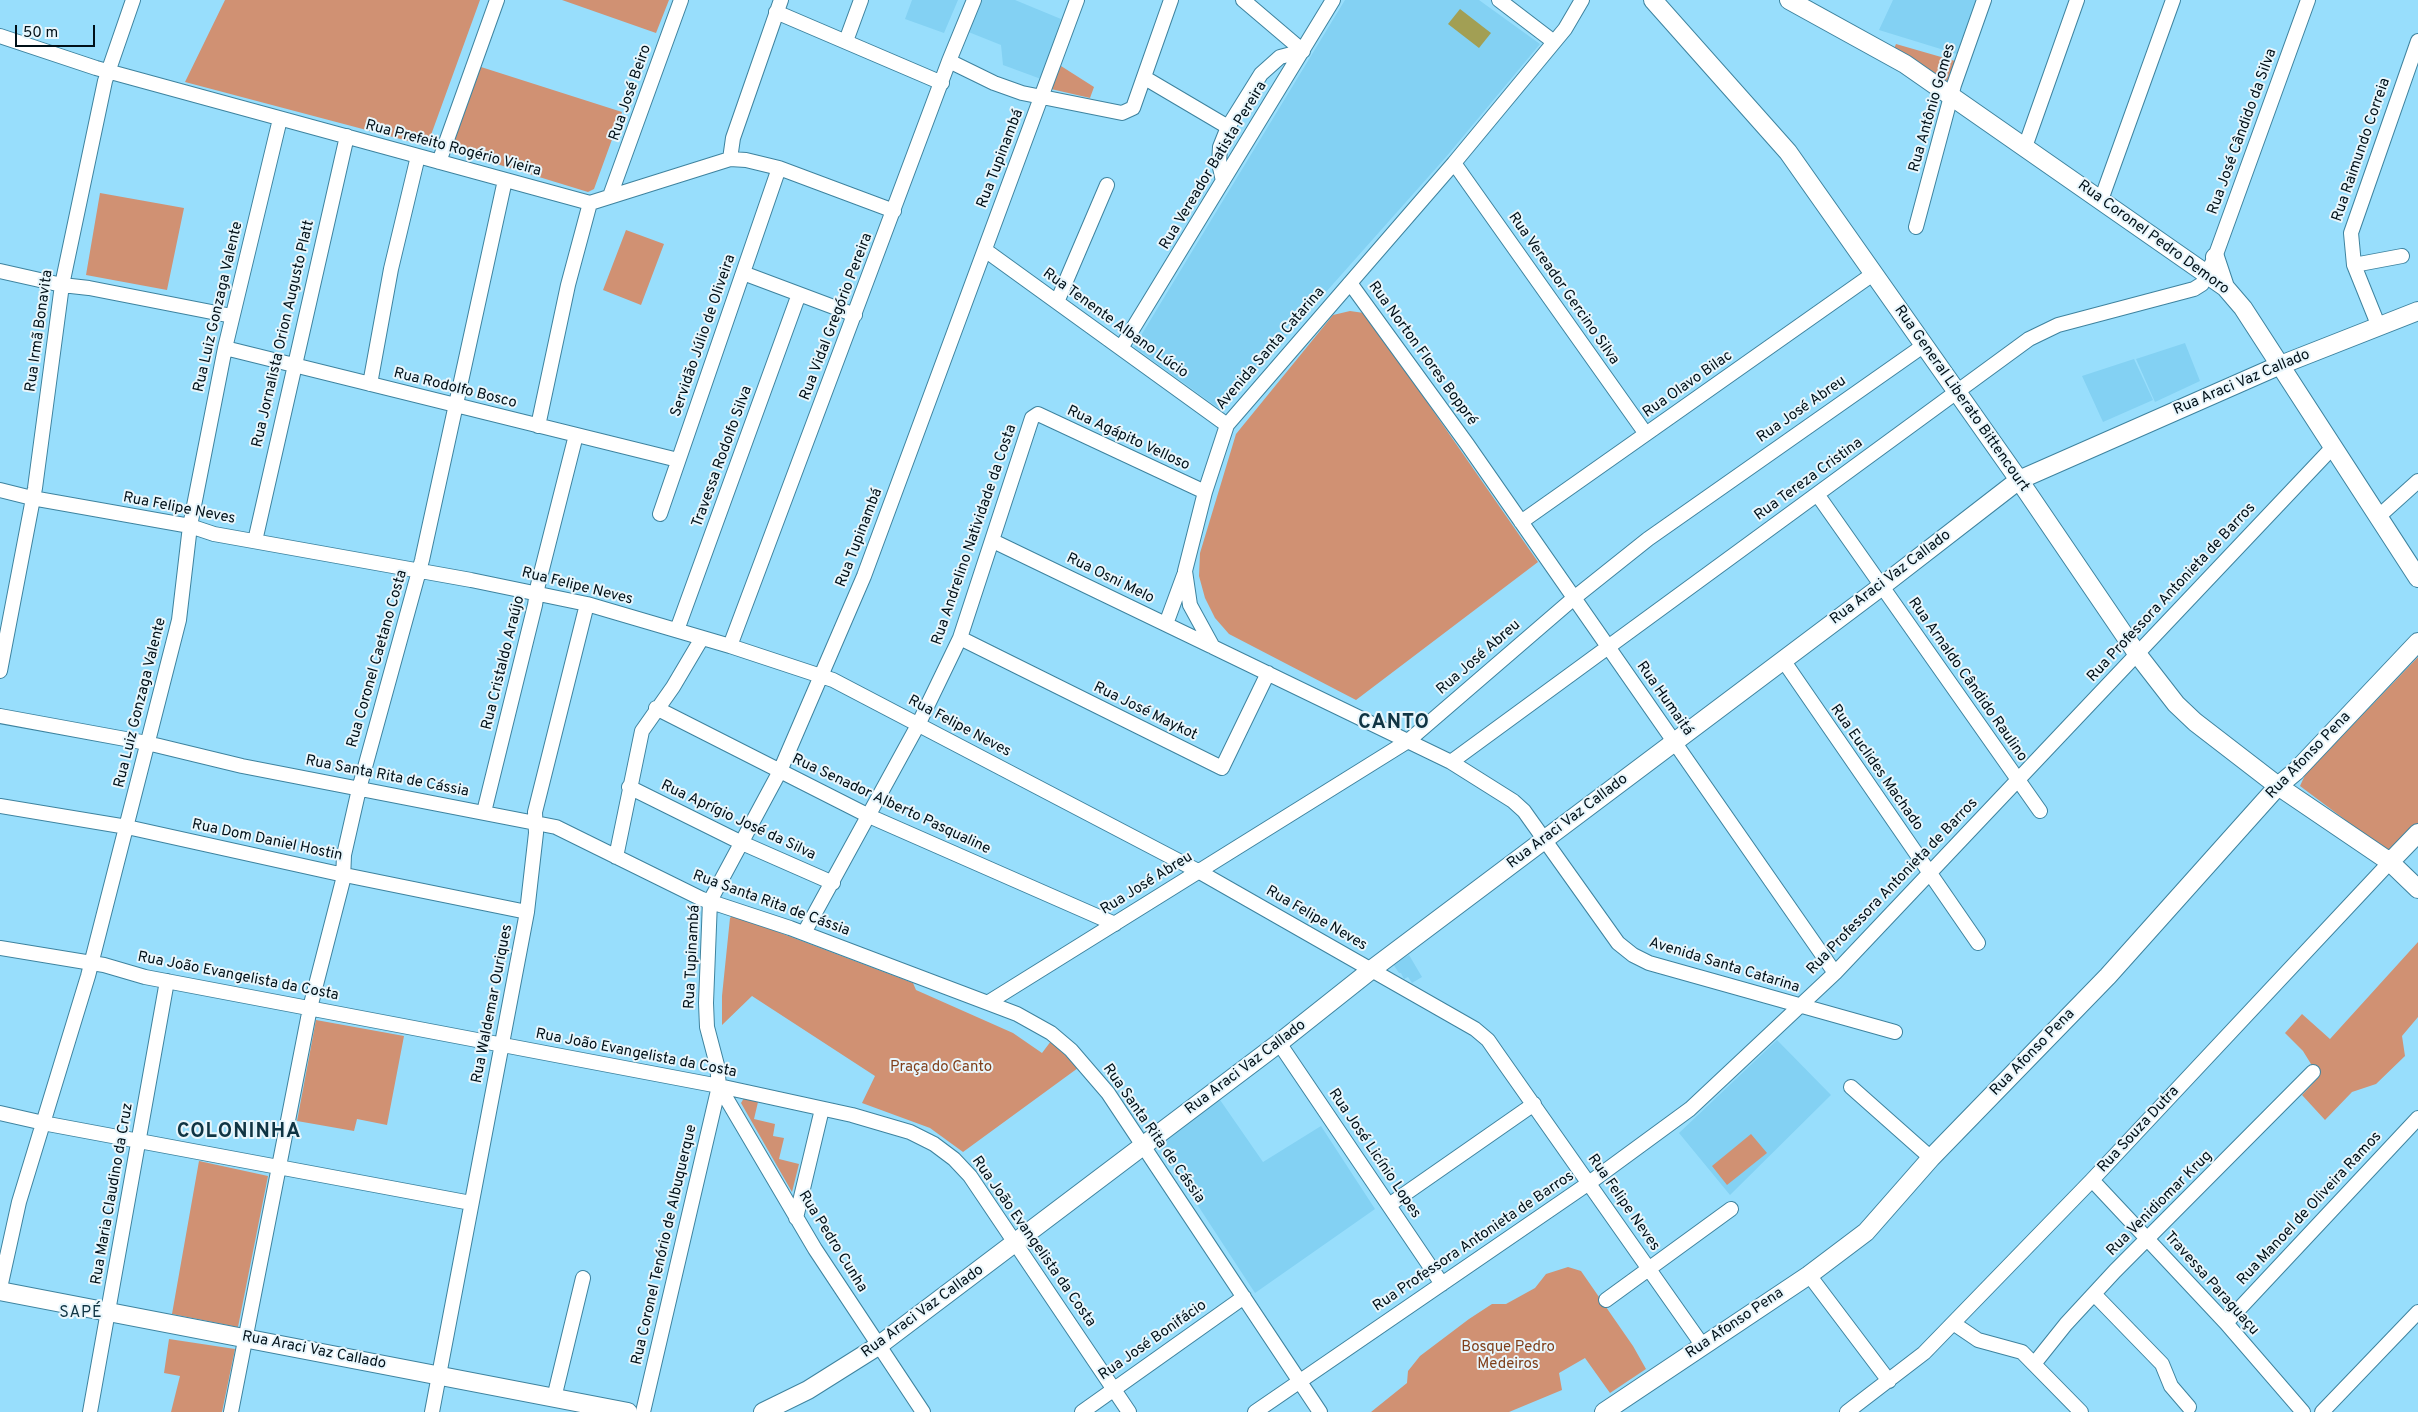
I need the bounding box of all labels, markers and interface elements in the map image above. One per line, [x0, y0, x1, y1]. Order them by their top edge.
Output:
scale bar [18, 15, 98, 47]
text: 50 m [23, 24, 58, 43]
street label: Rua Antônio Gomes [1906, 42, 1960, 174]
street label: Rua José Beiro [606, 43, 656, 143]
street label: Rua José Cândido da Silva [2205, 47, 2281, 217]
street label: Rua Raimundo Correia [2329, 76, 2395, 224]
street label: Rua Vereador Batista Pereira [1157, 79, 1271, 253]
street label: Rua Tupinambá [974, 107, 1028, 211]
street label: Rua Prefeito Rogério Vieira [363, 117, 543, 181]
street label: Rua Coronel Pedro Demoro [2074, 177, 2232, 299]
street label: Rua Vereador Gercino Silva [1503, 209, 1623, 369]
street label: Rua Jornalista Orion Augusto Platt [249, 219, 319, 449]
street label: Rua Luiz Gonzaga Valente [191, 220, 247, 394]
street label: Rua Vidal Gregório Pereira [797, 231, 877, 403]
street label: Servidão Júlio de Oliveira [668, 252, 740, 420]
street label: Rua Tenente Albano Lúcio [1039, 265, 1191, 383]
street label: Rua Irmã Bonavita [23, 269, 57, 393]
street label: Rua Norton Flores Boppré [1364, 278, 1480, 430]
street label: Avenida Santa Catarina [1213, 284, 1329, 414]
street label: Rua General Liberato Bittencourt [1890, 302, 2032, 496]
street label: Rua Araci Vaz Callado [2171, 346, 2313, 420]
street label: Rua Olavo Bilac [1640, 347, 1736, 423]
street label: Rua Rodolfo Bosco [392, 365, 518, 413]
street label: Rua José Abreu [1754, 372, 1850, 448]
street label: Travessa Rodolfo Silva [689, 384, 757, 530]
street label: Rua Agápito Velloso [1064, 403, 1192, 475]
street label: Rua Andrelino Natividade da Costa [929, 422, 1021, 648]
street label: Rua Tereza Cristina [1751, 435, 1867, 525]
street label: Rua Tupinambá [833, 486, 887, 590]
street label: Rua Felipe Neves [121, 489, 237, 529]
street label: Rua Professora Antonieta de Barros [2084, 500, 2260, 686]
street label: Rua Araci Vaz Callado [1827, 527, 1955, 629]
street label: Rua Osni Melo [1063, 550, 1157, 608]
street label: Rua Felipe Neves [519, 564, 635, 610]
street label: Rua Coronel Caetano Costa [344, 568, 412, 750]
street label: Rua Cristaldo Araújo [479, 594, 529, 732]
street label: Rua Arnaldo Cândido Raulino [1903, 595, 2031, 765]
street label: Rua Luiz Gonzaga Valente [111, 616, 171, 790]
street label: Rua José Abreu [1433, 617, 1525, 699]
street label: Rua Humaitá [1632, 658, 1696, 740]
street label: Rua José Maykot [1090, 679, 1200, 745]
street label: Rua Felipe Neves [904, 692, 1014, 762]
street label: Rua Euclides Machado [1826, 701, 1926, 835]
street label: Rua Afonso Pena [2263, 709, 2355, 803]
district label: CANTO [1357, 712, 1431, 736]
street label: Rua Senador Alberto Pasqualine [789, 751, 993, 859]
street label: Rua Santa Rita de Cássia [304, 752, 470, 802]
street label: Rua Araci Vaz Callado [1504, 771, 1632, 873]
street label: Rua Aprígio José da Silva [658, 777, 818, 865]
street label: Rua Professora Antonieta de Barros [1804, 795, 1982, 979]
street label: Rua Dom Daniel Hostin [190, 816, 344, 866]
street label: Rua José Abreu [1098, 849, 1196, 919]
street label: Rua Santa Rita de Cássia [690, 867, 852, 941]
street label: Rua Felipe Neves [1262, 883, 1370, 955]
street label: Rua Tupinambá [681, 904, 705, 1010]
street label: Rua Waldemar Ouriques [469, 923, 517, 1085]
street label: Avenida Santa Catarina [1647, 935, 1801, 997]
street label: Rua João Evangelista da Costa [136, 949, 340, 1005]
street label: Rua Afonso Pena [1987, 1006, 2079, 1100]
street label: Rua Araci Vaz Callado [1182, 1017, 1310, 1119]
street label: Rua João Evangelista da Costa [534, 1026, 738, 1082]
park label: Praça do Canto [890, 1059, 992, 1077]
street label: Rua Santa Rita de Cássia [1098, 1061, 1208, 1207]
street label: Rua Souza Dutra [2094, 1083, 2184, 1177]
street label: Rua José Licínio Lopes [1324, 1086, 1424, 1222]
street label: Rua Maria Claudino da Cruz [88, 1102, 138, 1286]
district label: COLONINHA [176, 1121, 302, 1145]
street label: Rua Coronel Tenório de Albuquerque [629, 1123, 701, 1367]
street label: Rua Manoel de Oliveira Ramos [2234, 1128, 2386, 1290]
street label: Rua Venidiomar Krug [2104, 1148, 2216, 1260]
street label: Rua Felipe Neves [1583, 1151, 1663, 1255]
street label: Rua João Evangelista da Costa [967, 1153, 1099, 1331]
street label: Rua Professora Antonieta de Barros [1370, 1168, 1578, 1316]
street label: Rua Pedro Cunha [794, 1188, 870, 1296]
street label: Travessa Paraguaçu [2160, 1228, 2262, 1340]
street label: Rua Araci Vaz Callado [858, 1262, 988, 1362]
street label: Rua Afonso Pena [1683, 1285, 1787, 1363]
street label: Rua José Bonifácio [1096, 1297, 1210, 1385]
district label: SAPÉ [59, 1304, 103, 1324]
street label: Rua Araci Vaz Callado [240, 1328, 388, 1374]
park label: Bosque Pedro Medeiros [1461, 1339, 1555, 1374]

